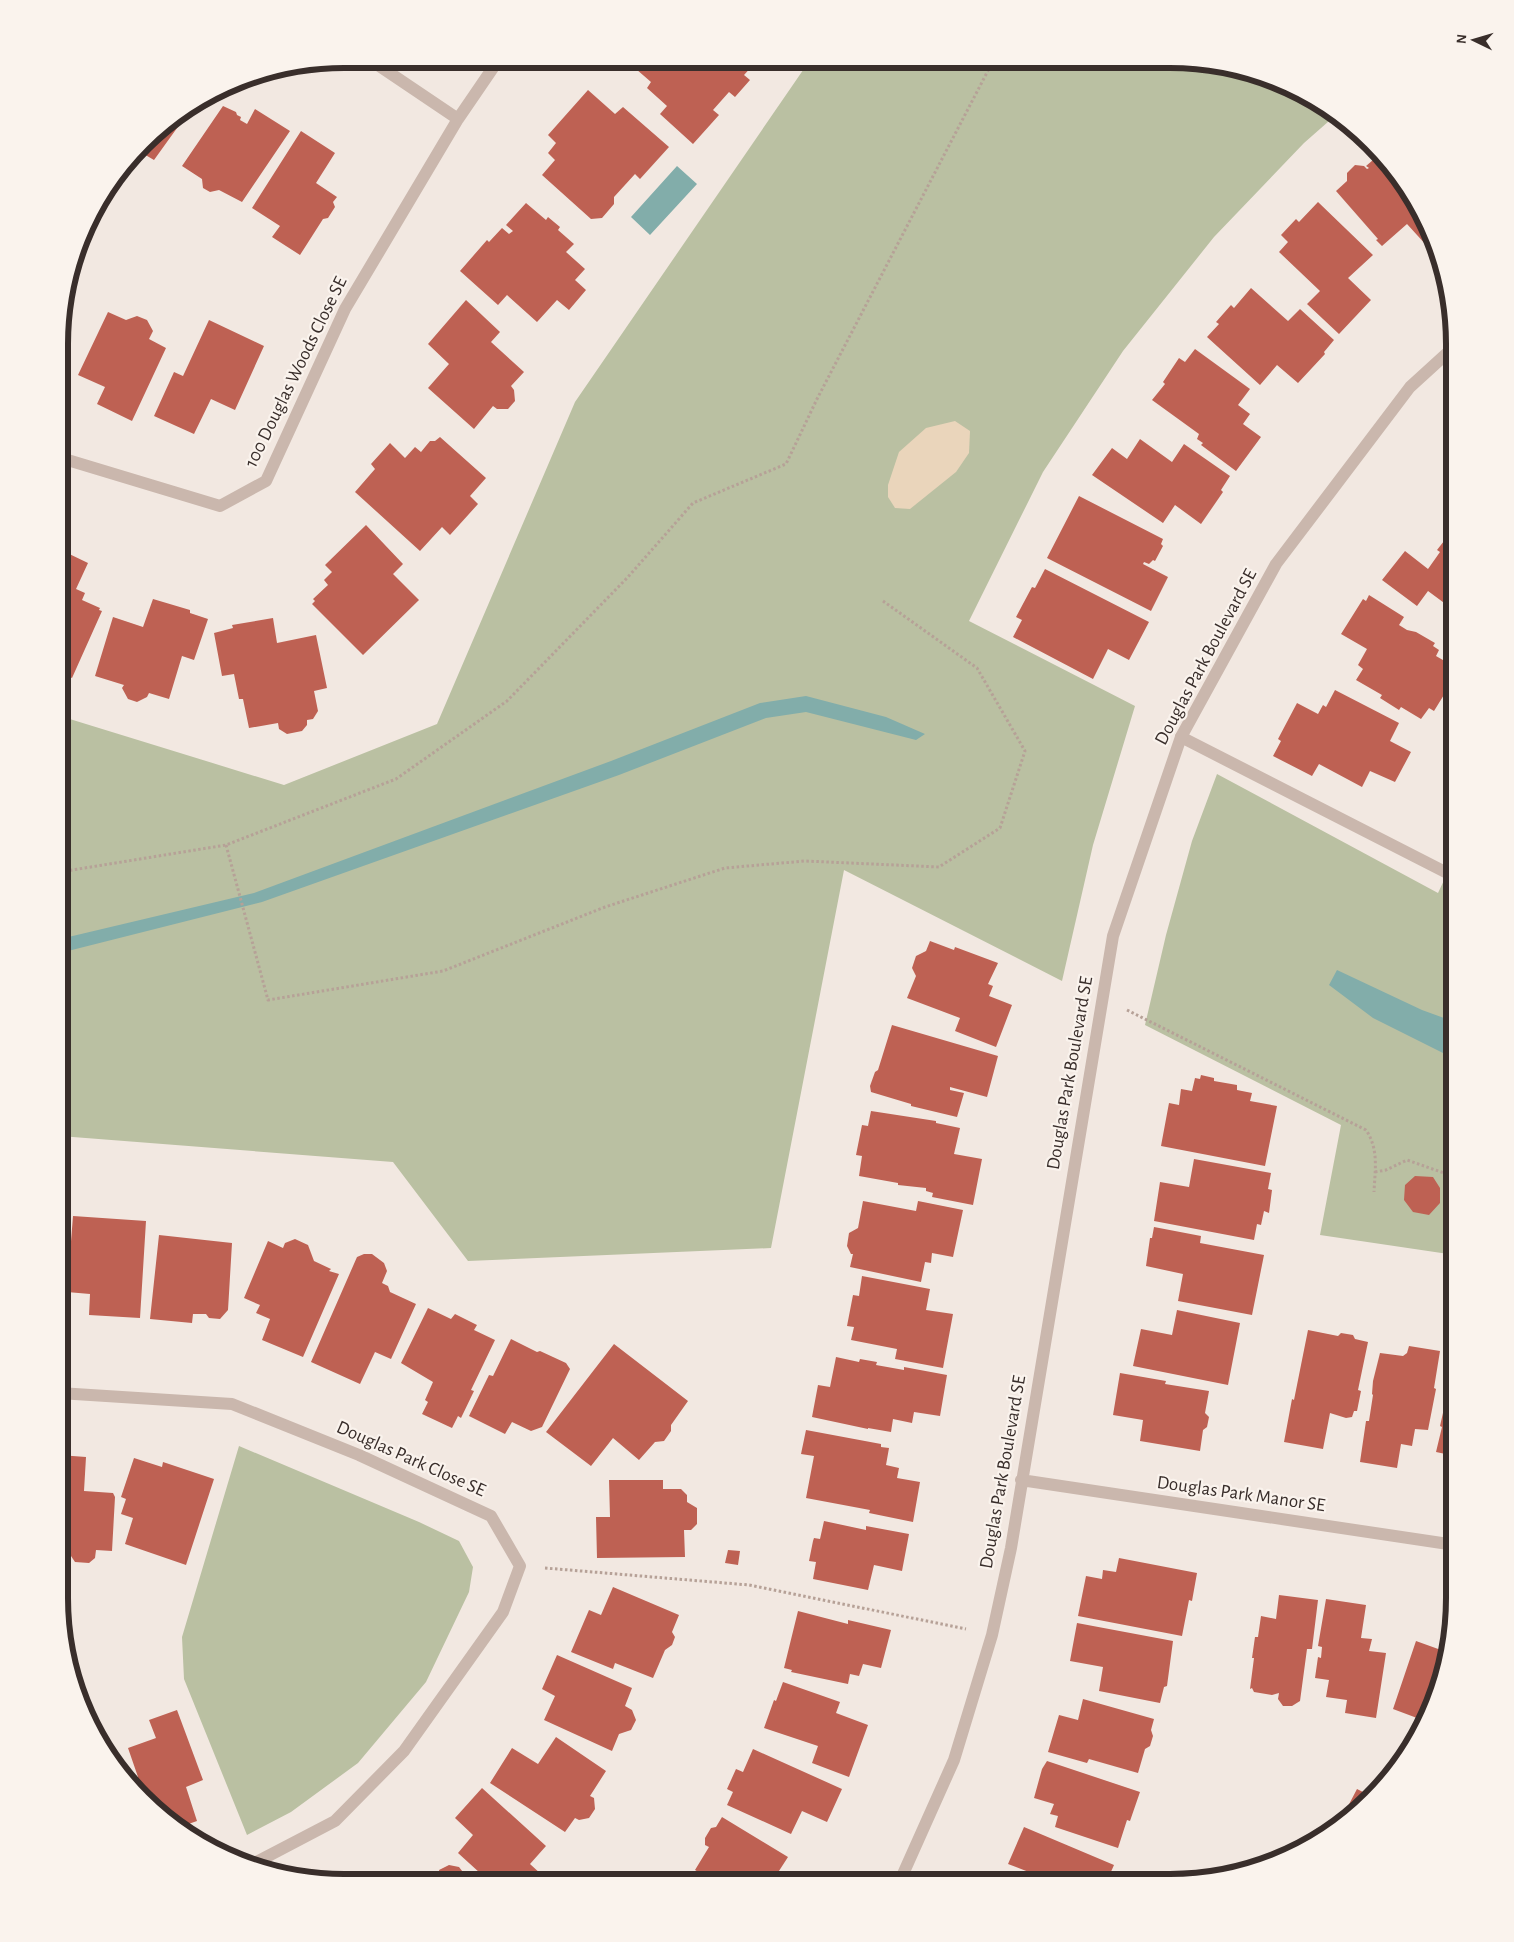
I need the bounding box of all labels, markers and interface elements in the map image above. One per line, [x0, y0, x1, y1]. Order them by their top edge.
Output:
north arrow [1449, 15, 1499, 65]
text: N [1455, 33, 1469, 44]
street label: 100 Douglas Woods Close SE [242, 274, 350, 470]
street label: Douglas Park Boulevard SE [1152, 566, 1260, 748]
street label: Douglas Park Boulevard SE [1044, 975, 1096, 1171]
street label: Douglas Park Boulevard SE [977, 1374, 1029, 1570]
street label: Douglas Park Close SE [334, 1418, 488, 1500]
street label: Douglas Park Manor SE [1156, 1473, 1326, 1515]

